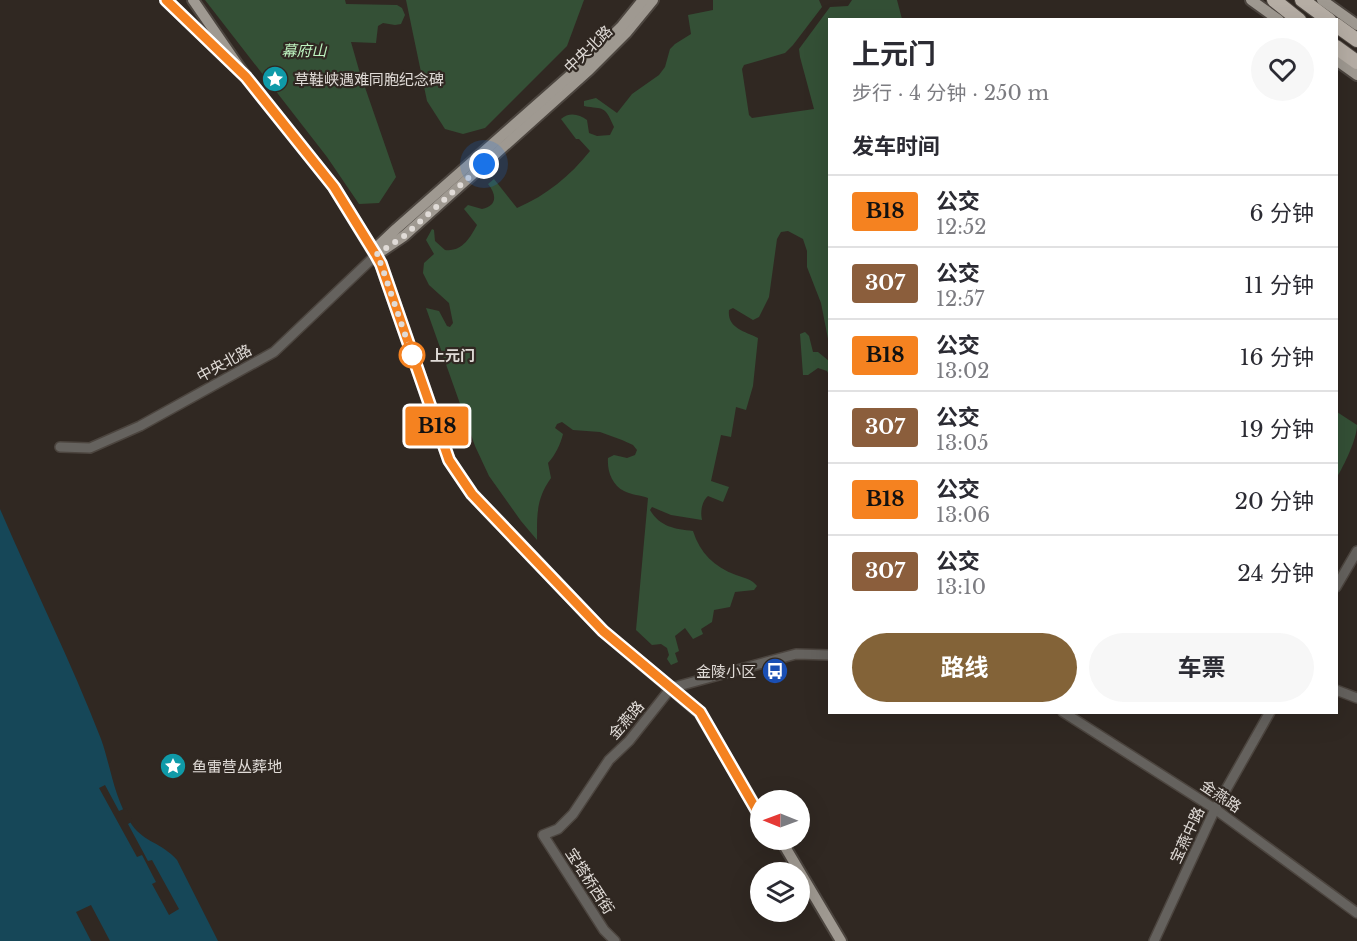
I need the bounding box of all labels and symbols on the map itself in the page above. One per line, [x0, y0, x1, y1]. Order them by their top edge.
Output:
street label: 中央北路 [560, 21, 616, 77]
park label: 幕府山 [281, 41, 327, 60]
place icon: 草鞋峡遇难同胞纪念碑 [260, 64, 290, 94]
place label: 草鞋峡遇难同胞纪念碑 [294, 70, 444, 89]
your location [469, 149, 499, 179]
street label: 中央北路 [193, 340, 255, 386]
marker: 上元门 [399, 342, 425, 368]
place label: 上元门 [430, 346, 475, 365]
line badge: B18 [402, 406, 472, 446]
bus stop icon: 金陵小区 [760, 656, 790, 686]
place label: 金陵小区 [696, 662, 756, 681]
street label: 金燕路 [604, 697, 648, 743]
place icon: 鱼雷营丛葬地 [158, 751, 188, 781]
place label: 鱼雷营丛葬地 [192, 757, 282, 776]
street label: 金燕路 [1197, 776, 1245, 816]
north arrow [750, 790, 810, 850]
street label: 宝燕中路 [1166, 804, 1208, 866]
street label: 宝塔桥西街 [562, 844, 618, 918]

